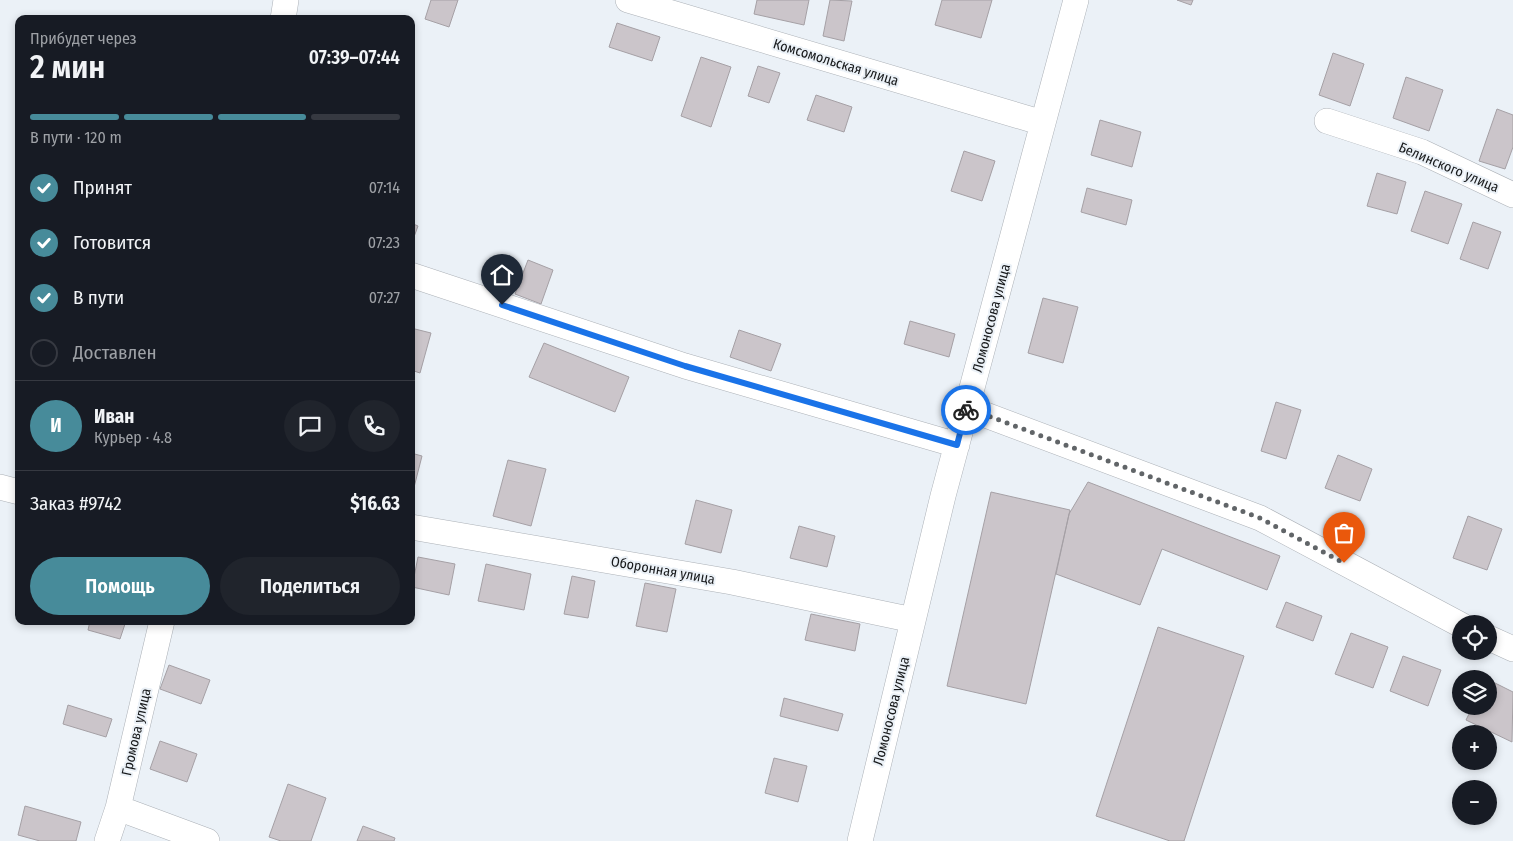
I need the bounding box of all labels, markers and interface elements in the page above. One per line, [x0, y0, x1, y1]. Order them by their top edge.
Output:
text: Прибудет через [30, 29, 137, 48]
street label: Комсомольская улица [771, 35, 901, 90]
text: 07:39–07:44 [309, 46, 400, 69]
text: 2 мин [30, 48, 105, 86]
text: В пути · 120 m [30, 128, 122, 147]
street label: Белинского улица [1396, 139, 1501, 196]
icon: check [30, 174, 58, 202]
text: Принят [73, 176, 132, 199]
text: 07:14 [369, 178, 400, 197]
icon: check [30, 229, 58, 257]
text: Готовится [73, 231, 151, 254]
text: 07:23 [368, 233, 400, 252]
pin [481, 254, 523, 305]
icon: home [488, 261, 516, 289]
street label: Ломоносова улица [969, 262, 1014, 374]
icon: check [30, 284, 58, 312]
text: В пути [73, 286, 124, 309]
text: 07:27 [369, 288, 400, 307]
text: Доставлен [73, 341, 157, 364]
courier [941, 385, 991, 435]
icon: bike [952, 396, 980, 424]
button: chat [284, 400, 336, 452]
button: phone [348, 400, 400, 452]
text: Иван [94, 405, 134, 428]
text: И [50, 414, 62, 437]
text: Курьер · 4.8 [94, 428, 172, 447]
text: Заказ #9742 [30, 492, 122, 515]
text: $16.63 [350, 492, 400, 515]
pin [1323, 512, 1365, 563]
icon: bag [1330, 519, 1358, 547]
street label: Оборонная улица [610, 553, 716, 588]
button: Помощь [30, 557, 210, 615]
button: Поделиться [220, 557, 400, 615]
map controls [1452, 615, 1497, 825]
button: locate [1452, 615, 1497, 660]
street label: Ломоносова улица [870, 655, 913, 767]
button: layers [1452, 670, 1497, 715]
street label: Громова улица [118, 687, 155, 778]
button: + [1452, 725, 1497, 770]
button: − [1452, 780, 1497, 825]

